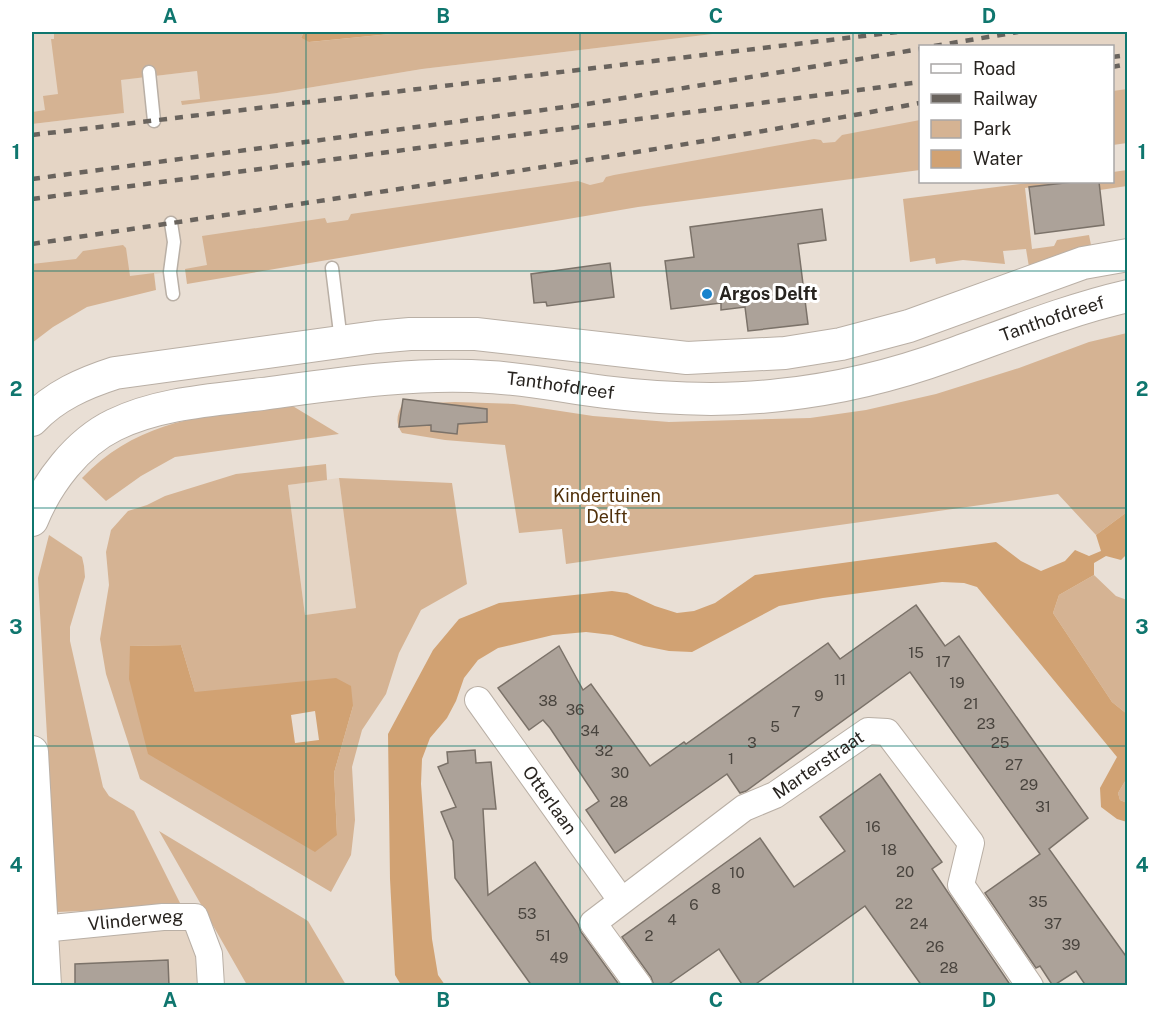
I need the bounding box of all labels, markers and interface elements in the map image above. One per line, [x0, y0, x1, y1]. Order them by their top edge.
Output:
text: A [163, 4, 177, 28]
text: B [436, 4, 450, 28]
text: C [709, 4, 723, 28]
text: D [982, 4, 996, 28]
legend [919, 45, 1114, 183]
text: Road [973, 58, 1016, 79]
text: Railway [973, 88, 1038, 109]
text: Park [973, 118, 1011, 139]
text: 1 [12, 140, 20, 164]
text: 1 [1138, 140, 1146, 164]
text: Water [973, 148, 1023, 169]
place label: Argos Delft [719, 283, 817, 304]
marker: Argos Delft [700, 287, 714, 301]
street label: Tanthofdreef [997, 291, 1107, 346]
street label: Tanthofdreef [505, 367, 616, 403]
text: 2 [10, 377, 22, 401]
text: 2 [1136, 377, 1148, 401]
park label: Kindertuinen Delft [553, 485, 661, 527]
text: 3 [9, 615, 23, 639]
text: 3 [1135, 615, 1149, 639]
house number: 15 [908, 644, 924, 661]
house number: 17 [935, 653, 951, 670]
house number: 11 [834, 671, 846, 688]
house number: 19 [949, 674, 965, 691]
house number: 9 [814, 687, 824, 704]
house number: 38 [538, 692, 558, 709]
house number: 21 [963, 695, 979, 712]
house number: 36 [566, 701, 584, 718]
house number: 7 [791, 703, 801, 720]
house number: 23 [977, 715, 995, 732]
house number: 5 [770, 718, 780, 735]
house number: 34 [581, 722, 599, 739]
street label: Marterstraat [769, 726, 868, 803]
house number: 3 [747, 734, 757, 751]
house number: 25 [991, 734, 1009, 751]
house number: 32 [595, 742, 613, 759]
house number: 1 [728, 750, 734, 767]
house number: 27 [1005, 756, 1023, 773]
street label: Otterlaan [518, 762, 581, 838]
house number: 30 [611, 764, 629, 781]
house number: 29 [1020, 776, 1038, 793]
house number: 28 [610, 793, 628, 810]
house number: 31 [1035, 798, 1051, 815]
house number: 16 [865, 818, 881, 835]
house number: 18 [881, 841, 897, 858]
text: 4 [9, 853, 23, 877]
text: 4 [1135, 853, 1149, 877]
house number: 20 [896, 863, 914, 880]
house number: 10 [729, 864, 745, 881]
house number: 8 [711, 880, 721, 897]
house number: 35 [1028, 893, 1048, 910]
house number: 22 [895, 895, 913, 912]
house number: 6 [689, 896, 699, 913]
house number: 53 [517, 905, 537, 922]
street label: Vlinderweg [87, 906, 183, 934]
house number: 4 [667, 911, 677, 928]
house number: 24 [910, 915, 928, 932]
house number: 37 [1044, 915, 1062, 932]
house number: 51 [535, 927, 551, 944]
house number: 2 [645, 927, 654, 944]
house number: 39 [1062, 936, 1080, 953]
house number: 26 [926, 938, 944, 955]
house number: 49 [550, 949, 568, 966]
house number: 28 [940, 959, 958, 976]
text: A [163, 988, 177, 1012]
text: B [436, 988, 450, 1012]
text: C [709, 988, 723, 1012]
text: D [982, 988, 996, 1012]

